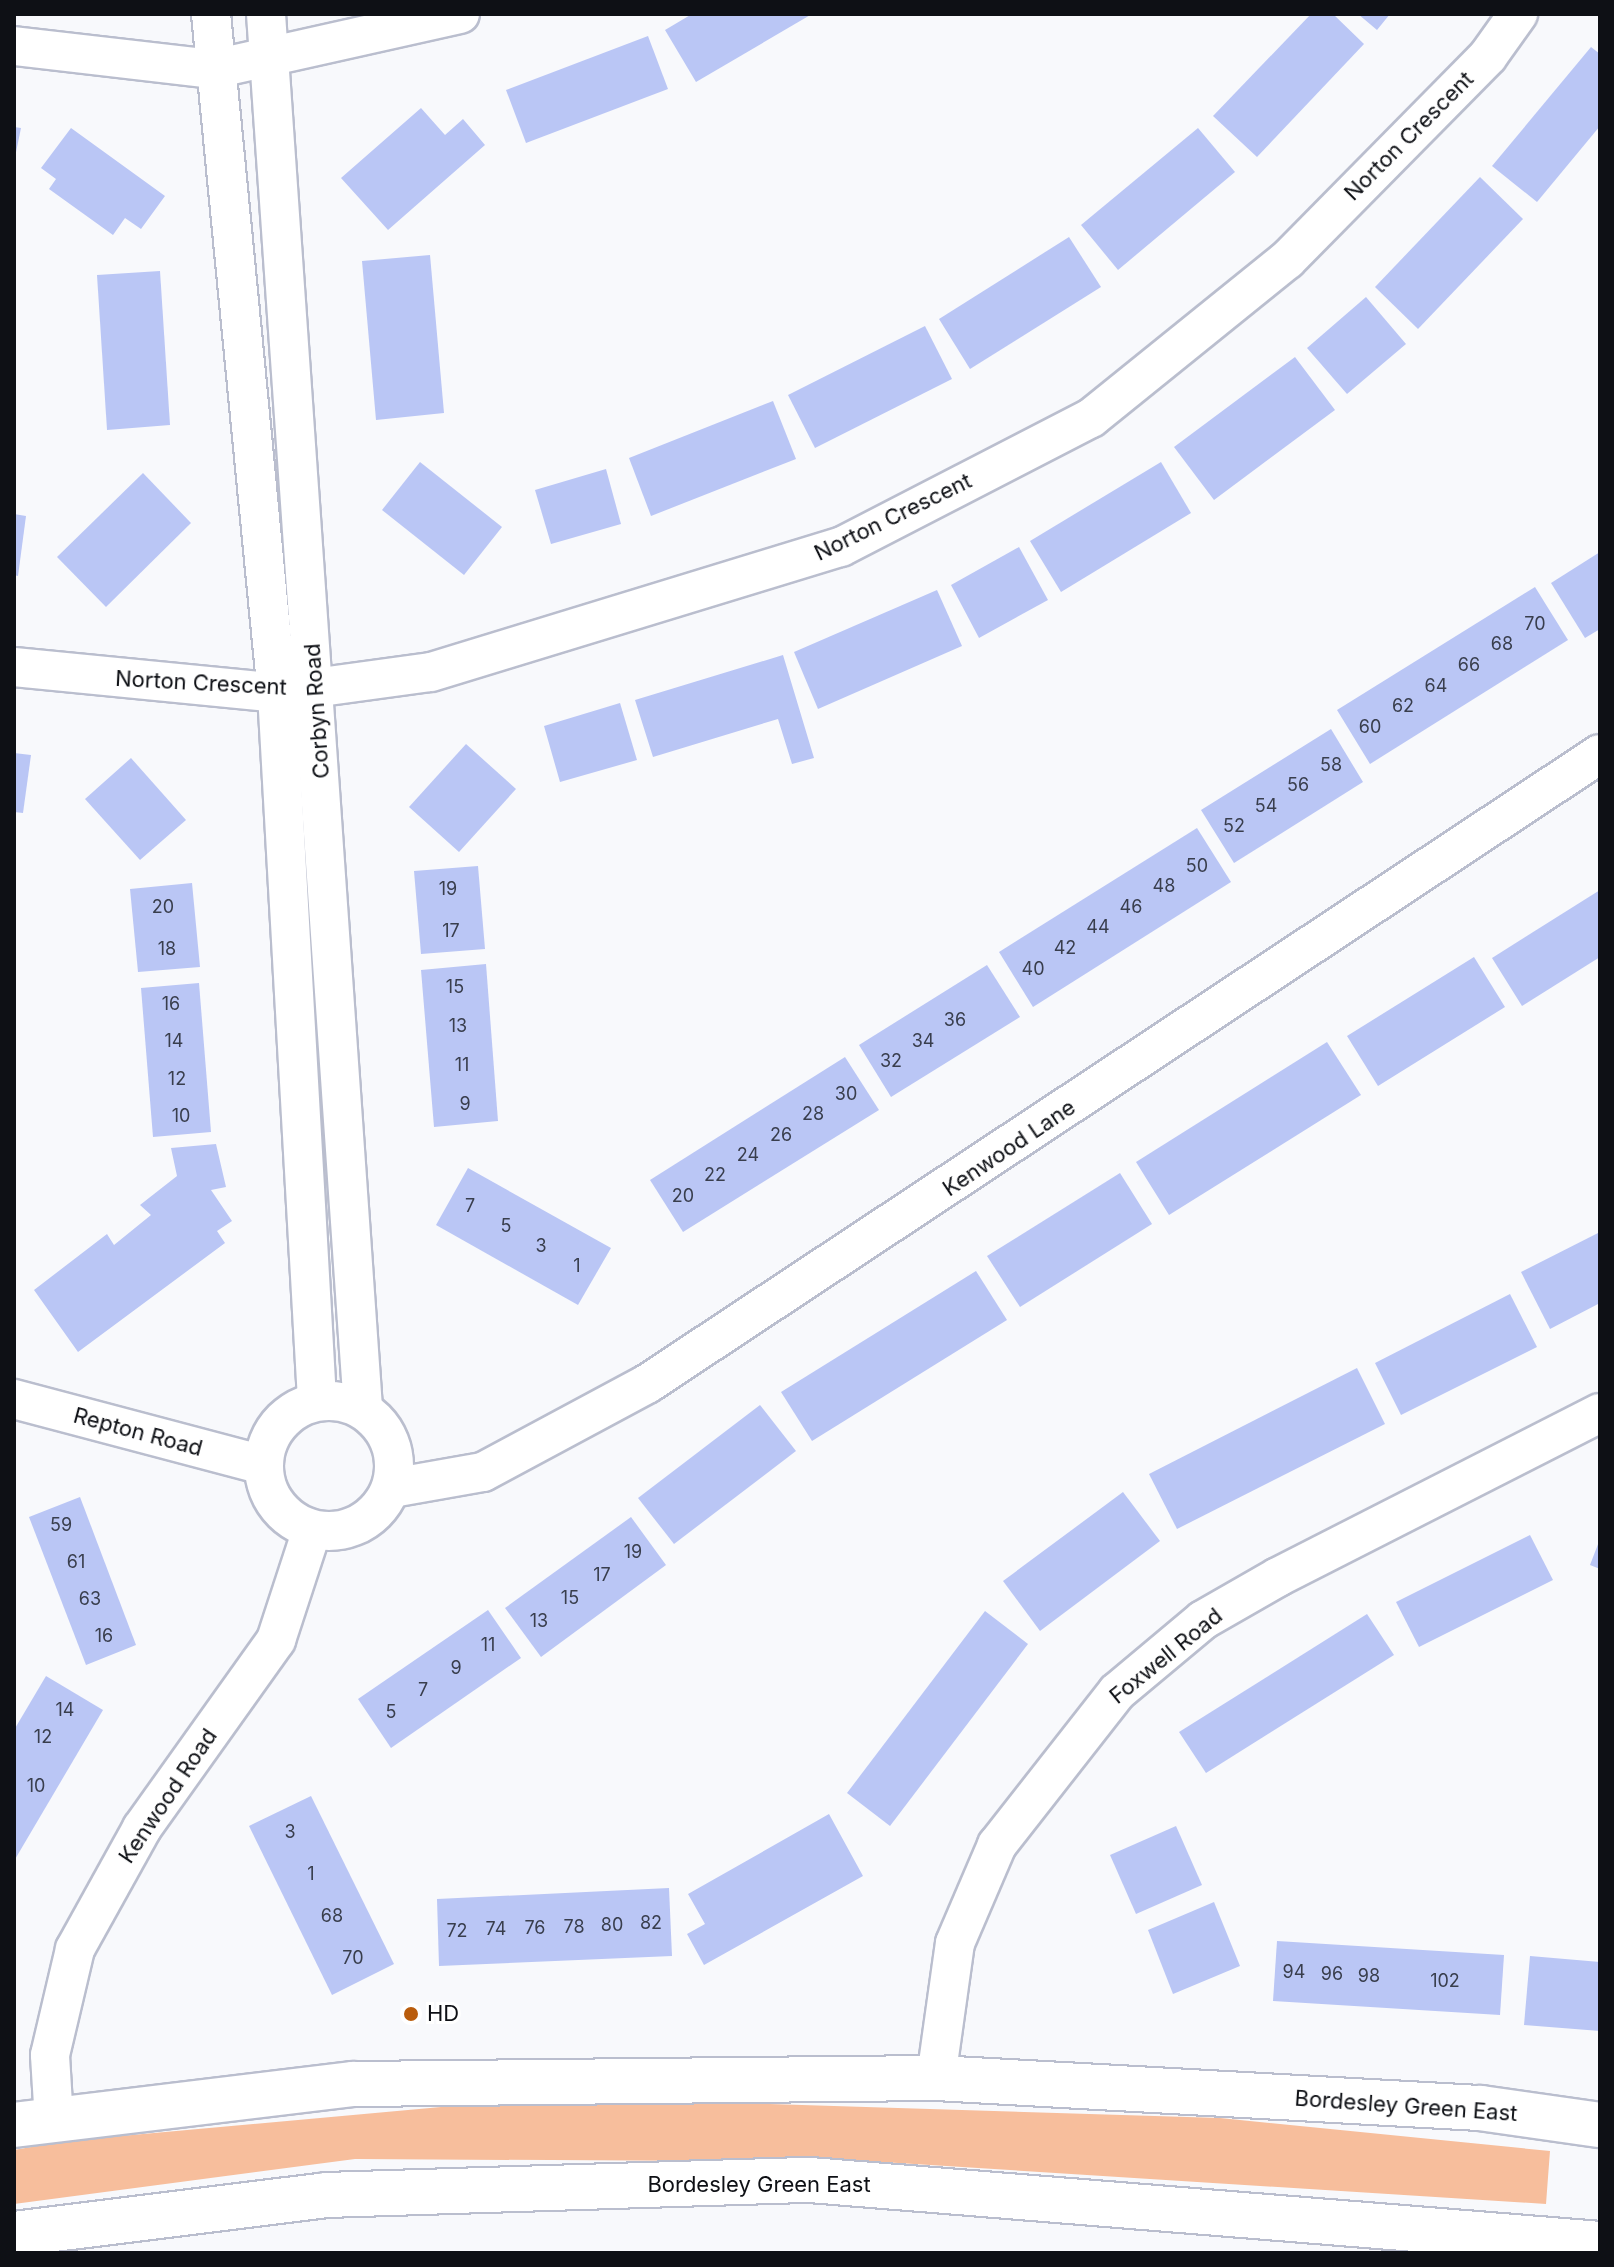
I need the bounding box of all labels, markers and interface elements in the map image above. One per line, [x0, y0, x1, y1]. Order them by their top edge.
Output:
street label: Norton Crescent [1339, 66, 1479, 206]
street label: Norton Crescent [810, 467, 976, 567]
house number: 70 [1524, 613, 1546, 635]
house number: 68 [1491, 633, 1513, 655]
street label: Corbyn Road [299, 642, 335, 780]
house number: 66 [1458, 654, 1480, 676]
street label: Norton Crescent [115, 665, 287, 701]
house number: 64 [1425, 675, 1447, 697]
house number: 62 [1392, 695, 1414, 717]
house number: 60 [1359, 716, 1381, 738]
house number: 58 [1320, 754, 1342, 776]
house number: 56 [1287, 774, 1309, 796]
house number: 54 [1255, 795, 1277, 817]
house number: 52 [1223, 815, 1245, 837]
house number: 50 [1186, 855, 1208, 877]
house number: 48 [1153, 875, 1175, 897]
house number: 19 [439, 878, 457, 900]
house number: 20 [152, 896, 174, 918]
house number: 46 [1120, 896, 1142, 918]
house number: 44 [1086, 916, 1110, 938]
house number: 17 [442, 920, 460, 942]
house number: 42 [1054, 937, 1076, 959]
house number: 18 [158, 938, 176, 960]
house number: 40 [1022, 958, 1044, 980]
house number: 15 [446, 976, 464, 998]
house number: 16 [162, 993, 180, 1015]
house number: 36 [944, 1009, 966, 1031]
house number: 13 [449, 1015, 467, 1037]
house number: 14 [165, 1030, 183, 1052]
house number: 34 [912, 1030, 934, 1052]
house number: 32 [880, 1050, 902, 1072]
house number: 11 [455, 1054, 469, 1076]
house number: 12 [168, 1068, 186, 1090]
house number: 30 [835, 1083, 857, 1105]
house number: 9 [459, 1093, 471, 1115]
street label: Kenwood Lane [938, 1094, 1080, 1202]
house number: 28 [802, 1103, 824, 1125]
house number: 10 [172, 1105, 190, 1127]
house number: 26 [770, 1124, 792, 1146]
house number: 24 [737, 1144, 759, 1166]
house number: 22 [704, 1164, 726, 1186]
house number: 20 [672, 1185, 694, 1207]
house number: 7 [465, 1195, 475, 1217]
house number: 5 [501, 1215, 511, 1237]
house number: 3 [535, 1235, 547, 1257]
house number: 1 [573, 1255, 581, 1277]
street label: Repton Road [71, 1402, 205, 1462]
house number: 59 [50, 1514, 72, 1536]
house number: 19 [624, 1541, 642, 1563]
house number: 61 [67, 1551, 85, 1573]
house number: 17 [593, 1564, 611, 1586]
house number: 15 [561, 1587, 579, 1609]
house number: 63 [79, 1588, 101, 1610]
street label: Foxwell Road [1104, 1603, 1228, 1709]
house number: 13 [530, 1610, 548, 1632]
house number: 16 [95, 1625, 113, 1647]
house number: 11 [481, 1634, 495, 1656]
house number: 9 [450, 1657, 462, 1679]
house number: 7 [418, 1679, 428, 1701]
house number: 14 [56, 1699, 74, 1721]
house number: 5 [386, 1701, 396, 1723]
street label: Kenwood Road [113, 1724, 223, 1868]
house number: 12 [34, 1726, 52, 1748]
house number: 10 [27, 1775, 45, 1797]
house number: 3 [284, 1821, 296, 1843]
house number: 1 [307, 1863, 315, 1885]
house number: 68 [321, 1905, 343, 1927]
house number: 82 [640, 1912, 662, 1934]
house number: 80 [601, 1914, 623, 1936]
house number: 78 [563, 1916, 585, 1938]
house number: 76 [524, 1917, 546, 1939]
house number: 74 [486, 1918, 506, 1940]
house number: 72 [446, 1920, 468, 1942]
house number: 70 [342, 1947, 364, 1969]
house number: 94 [1283, 1961, 1305, 1983]
house number: 96 [1321, 1963, 1343, 1985]
house number: 98 [1358, 1965, 1380, 1987]
house number: 102 [1430, 1970, 1460, 1992]
place label: HD [427, 2001, 459, 2027]
marker: HD [402, 2005, 420, 2023]
street label: Bordesley Green East [1294, 2085, 1518, 2127]
street label: Bordesley Green East [647, 2172, 871, 2198]

